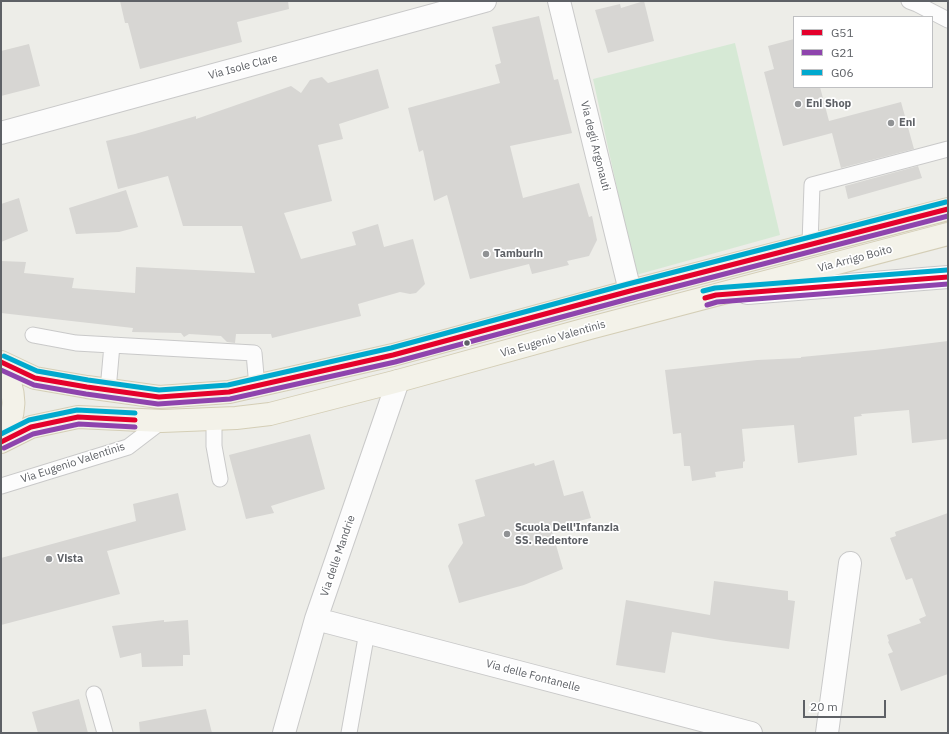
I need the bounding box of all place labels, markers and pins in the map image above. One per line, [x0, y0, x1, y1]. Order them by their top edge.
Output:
place label: Eni Shop [806, 97, 851, 111]
marker: Eni Shop [793, 99, 803, 109]
place label: Eni [899, 116, 915, 130]
marker: Eni [886, 118, 896, 128]
place label: Tamburin [494, 247, 543, 261]
marker: Tamburin [481, 249, 491, 259]
unlabelled marker [462, 338, 472, 348]
place label: Scuola Dell'Infanzia SS. Redentore [515, 521, 619, 547]
marker: Scuola Dell'Infanzia SS. Redentore [502, 529, 512, 539]
place label: Vista [57, 552, 83, 566]
marker: Vista [44, 554, 54, 564]

